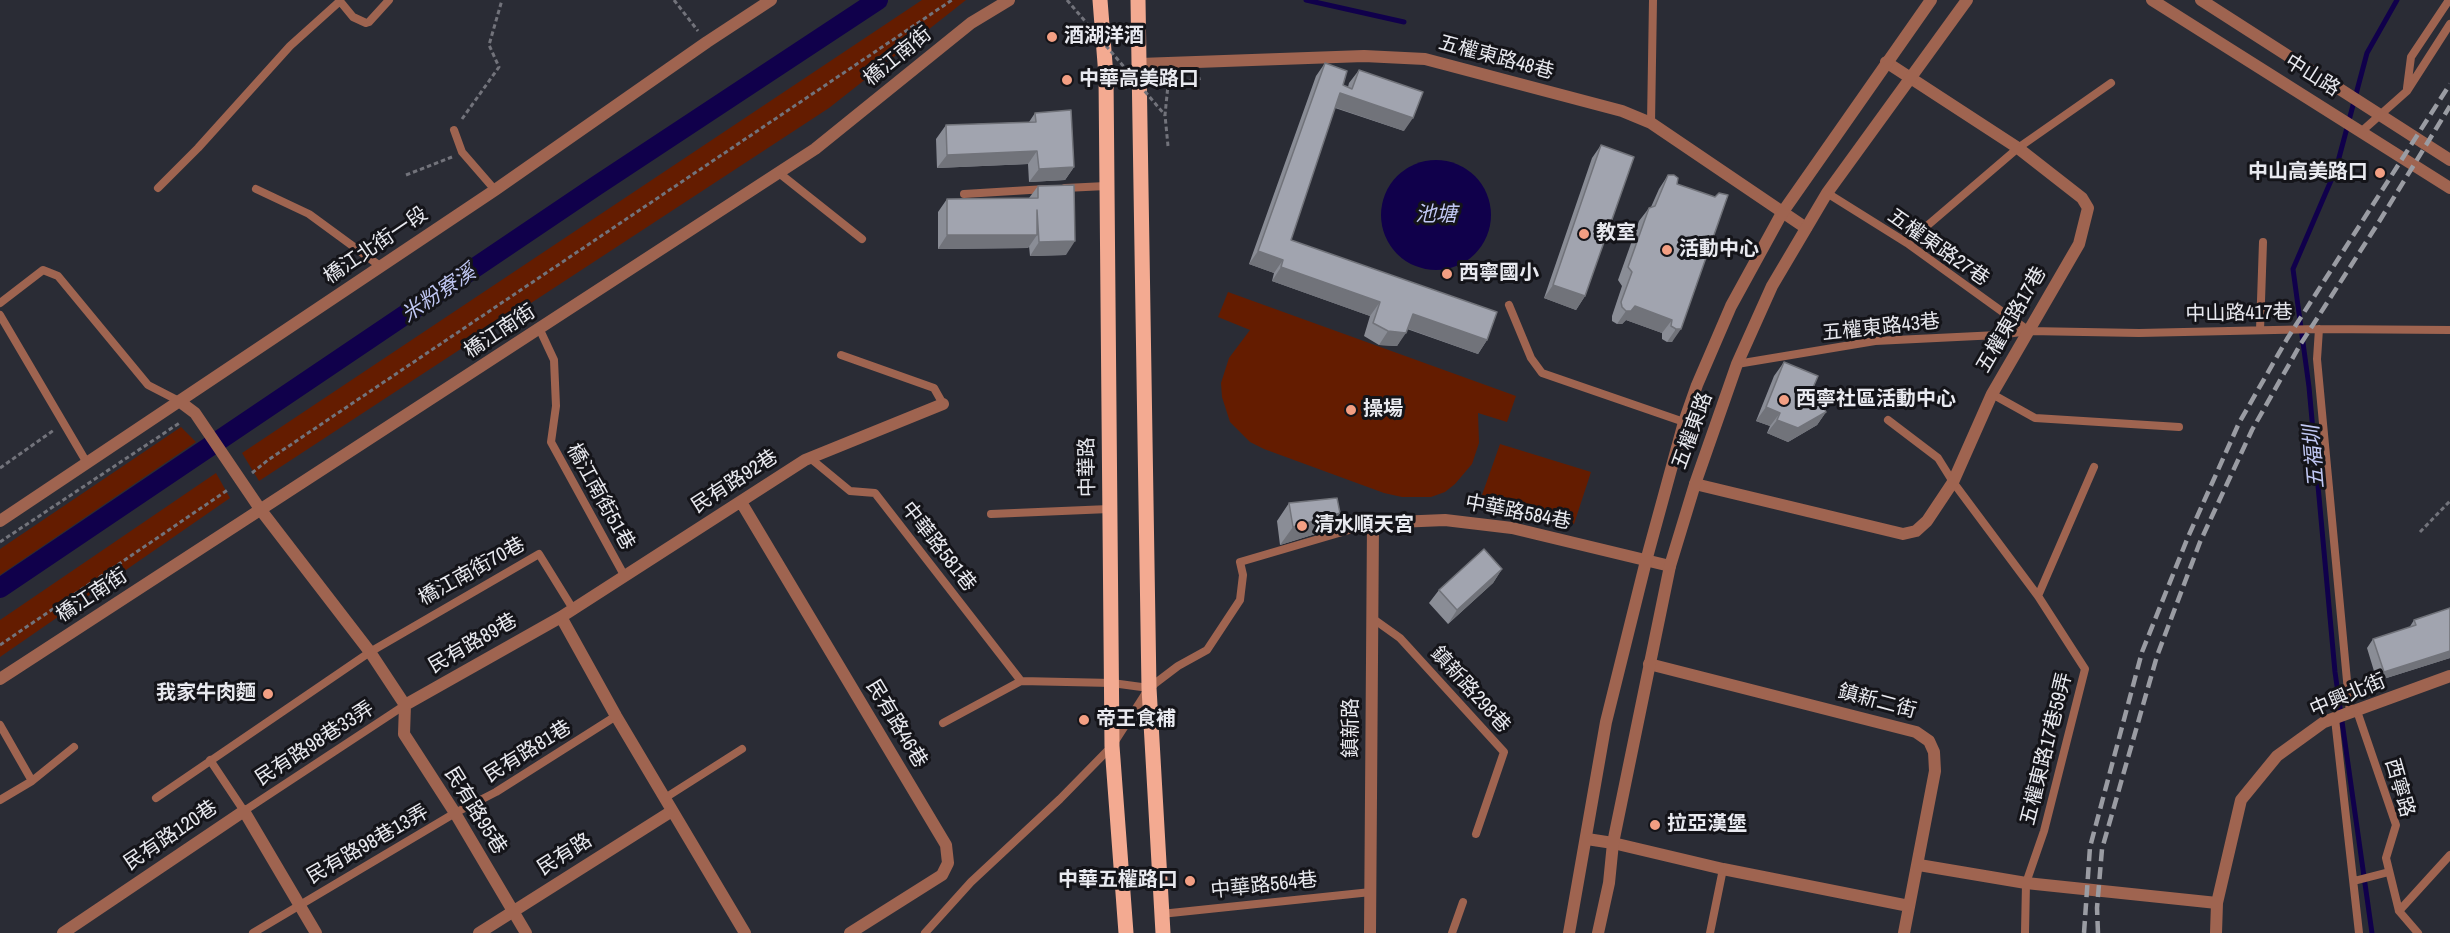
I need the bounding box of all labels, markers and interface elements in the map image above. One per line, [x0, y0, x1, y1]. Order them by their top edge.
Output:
street label: 橋江南街 [859, 23, 937, 91]
place label: 酒湖洋酒 [1064, 25, 1144, 49]
marker: 酒湖洋酒 [1045, 30, 1059, 44]
street label: 五權東路48巷 [1436, 31, 1556, 85]
street label: 中山路 [2280, 50, 2344, 102]
place label: 中華高美路口 [1079, 68, 1199, 92]
marker: 中華高美路口 [1060, 73, 1074, 87]
place label: 中山高美路口 [2248, 161, 2368, 185]
marker: 中山高美路口 [2373, 166, 2387, 180]
water label: 池塘 [1415, 202, 1457, 228]
street label: 橋江北街一段 [320, 203, 432, 289]
street label: 五權東路27巷 [1883, 204, 1993, 292]
place label: 教室 [1596, 222, 1636, 246]
marker: 教室 [1577, 227, 1591, 241]
place label: 活動中心 [1679, 238, 1759, 262]
marker: 活動中心 [1660, 243, 1674, 257]
water label: 米粉寮溪 [397, 260, 481, 328]
place label: 西寧國小 [1459, 262, 1539, 286]
street label: 五權東路17巷 [1972, 263, 2052, 377]
marker: 西寧國小 [1440, 267, 1454, 281]
street label: 橋江南街 [460, 300, 540, 364]
street label: 中山路417巷 [2185, 301, 2293, 327]
street label: 五權東路43巷 [1821, 310, 1941, 346]
place label: 西寧社區活動中心 [1796, 388, 1956, 412]
street label: 五權東路 [1668, 389, 1718, 473]
marker: 西寧社區活動中心 [1777, 393, 1791, 407]
place label: 操場 [1363, 398, 1403, 422]
marker: 操場 [1344, 403, 1358, 417]
water label: 五福圳 [2300, 425, 2330, 489]
street label: 中華路 [1075, 437, 1101, 497]
street label: 橋江南街51巷 [561, 439, 639, 555]
street label: 民有路92巷 [687, 445, 783, 519]
street label: 中華路584巷 [1463, 491, 1573, 535]
street label: 中華路581巷 [895, 497, 981, 597]
place label: 清水順天宮 [1314, 514, 1414, 538]
marker: 清水順天宮 [1295, 519, 1309, 533]
street label: 橋江南街70巷 [414, 533, 530, 611]
street label: 橋江南街 [52, 564, 132, 628]
street label: 民有路89巷 [424, 609, 522, 679]
street label: 鎮新路298巷 [1425, 642, 1515, 738]
street label: 中興北街 [2306, 669, 2390, 723]
street label: 五權東路17巷59弄 [2016, 670, 2078, 828]
street label: 民有路46巷 [860, 676, 932, 772]
street label: 鎮新二街 [1835, 680, 1919, 724]
place label: 我家牛肉麵 [156, 682, 256, 706]
marker: 我家牛肉麵 [261, 687, 275, 701]
street label: 民有路98巷33弄 [251, 697, 379, 791]
street label: 鎮新路 [1340, 698, 1364, 758]
place label: 帝王食補 [1096, 708, 1176, 732]
marker: 帝王食補 [1077, 713, 1091, 727]
street label: 民有路81巷 [480, 716, 576, 788]
street label: 西寧路 [2379, 756, 2419, 820]
street label: 民有路95巷 [439, 763, 511, 859]
street label: 民有路120巷 [120, 796, 222, 876]
street label: 民有路98巷13弄 [303, 800, 433, 890]
place label: 拉亞漢堡 [1667, 813, 1747, 837]
marker: 拉亞漢堡 [1648, 818, 1662, 832]
street label: 民有路 [533, 829, 597, 881]
street label: 中華路564巷 [1209, 868, 1319, 904]
place label: 中華五權路口 [1058, 869, 1178, 893]
marker: 中華五權路口 [1183, 874, 1197, 888]

